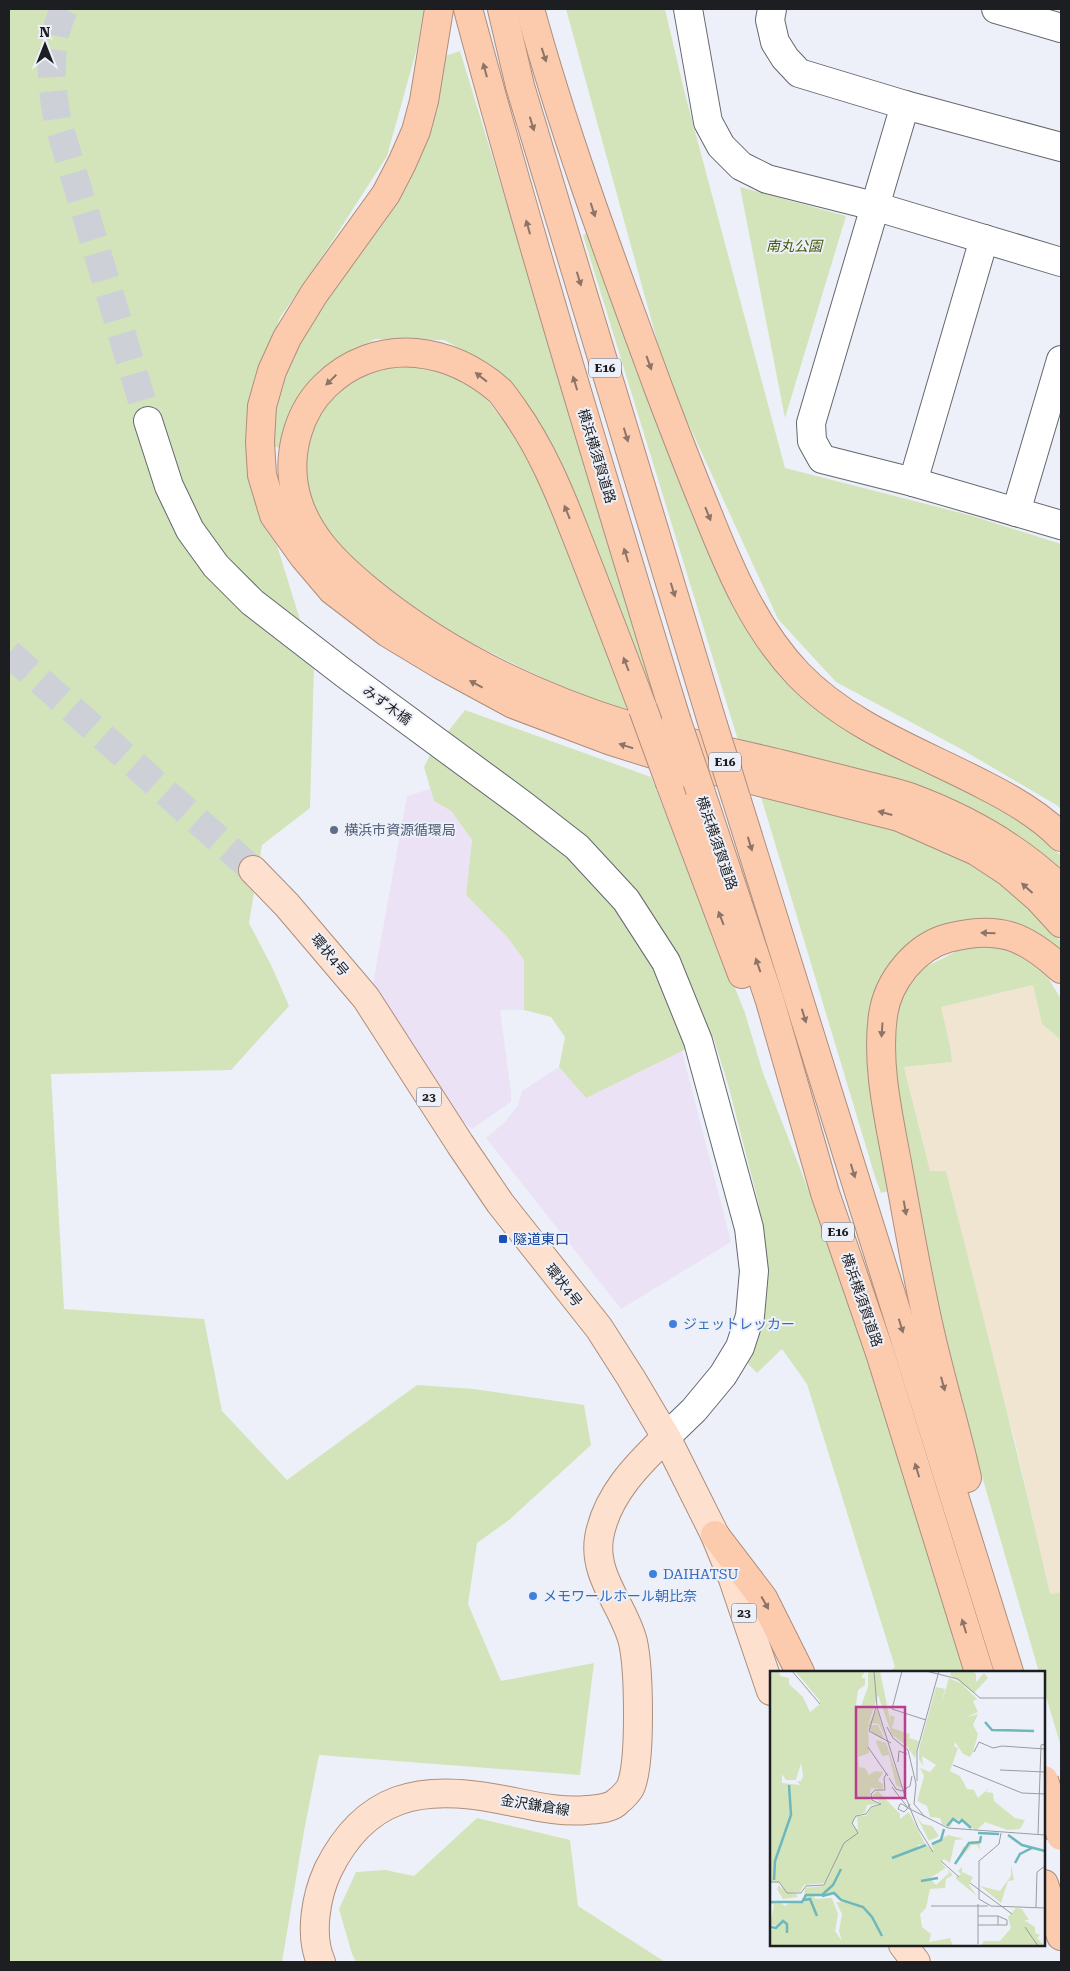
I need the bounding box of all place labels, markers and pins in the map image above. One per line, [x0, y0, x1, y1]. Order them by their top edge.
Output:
place label: 横浜市資源循環局 [344, 822, 456, 838]
marker: 横浜市資源循環局 [328, 824, 340, 836]
place label: 隧道東口 [513, 1231, 569, 1247]
marker: 隧道東口 [497, 1233, 509, 1245]
place label: ジェットレッカー [683, 1316, 795, 1332]
marker: ジェットレッカー [667, 1318, 679, 1330]
place label: DAIHATSU [663, 1566, 739, 1582]
marker: DAIHATSU [647, 1568, 659, 1580]
place label: メモワールホール朝比奈 [543, 1588, 697, 1604]
marker: メモワールホール朝比奈 [527, 1590, 539, 1602]

